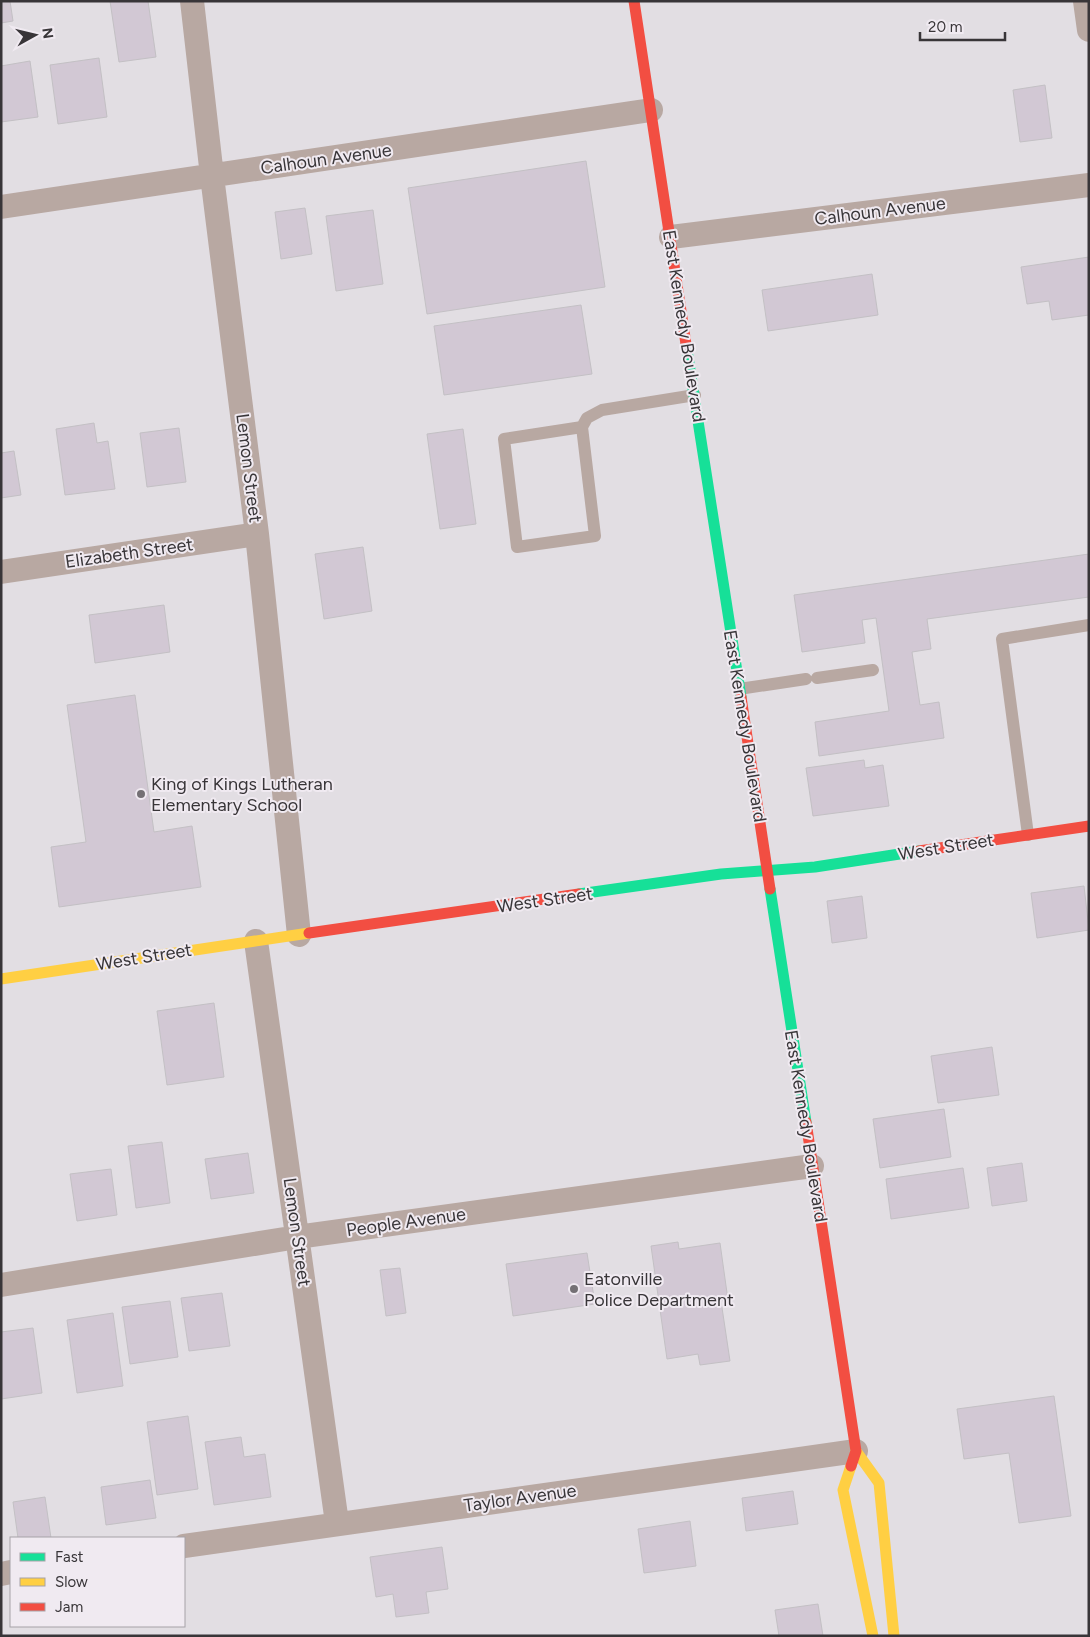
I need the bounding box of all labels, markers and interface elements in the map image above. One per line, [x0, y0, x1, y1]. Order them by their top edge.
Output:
north arrow [10, 10, 60, 60]
scale bar [920, 10, 1005, 42]
text: 20 m [928, 18, 962, 36]
text: N [38, 27, 57, 40]
street label: Calhoun Avenue [259, 139, 393, 179]
street label: Calhoun Avenue [813, 192, 947, 230]
street label: East Kennedy Boulevard [658, 228, 710, 424]
street label: Lemon Street [231, 412, 267, 524]
street label: Elizabeth Street [64, 533, 195, 573]
street label: East Kennedy Boulevard [719, 628, 771, 824]
place label: King of Kings Lutheran Elementary School [151, 773, 333, 816]
marker: King of Kings Lutheran Elementary School [135, 788, 147, 800]
street label: West Street [897, 829, 996, 865]
street label: West Street [496, 882, 594, 918]
street label: West Street [95, 939, 194, 975]
street label: East Kennedy Boulevard [780, 1028, 832, 1224]
street label: Lemon Street [278, 1176, 316, 1288]
street label: People Avenue [345, 1203, 467, 1241]
place label: Eatonville Police Department [584, 1268, 734, 1311]
marker: Eatonville Police Department [568, 1283, 580, 1295]
street label: Taylor Avenue [462, 1479, 578, 1517]
legend [10, 1537, 185, 1627]
text: Fast [55, 1548, 84, 1566]
text: Slow [55, 1573, 88, 1591]
text: Jam [55, 1598, 83, 1616]

